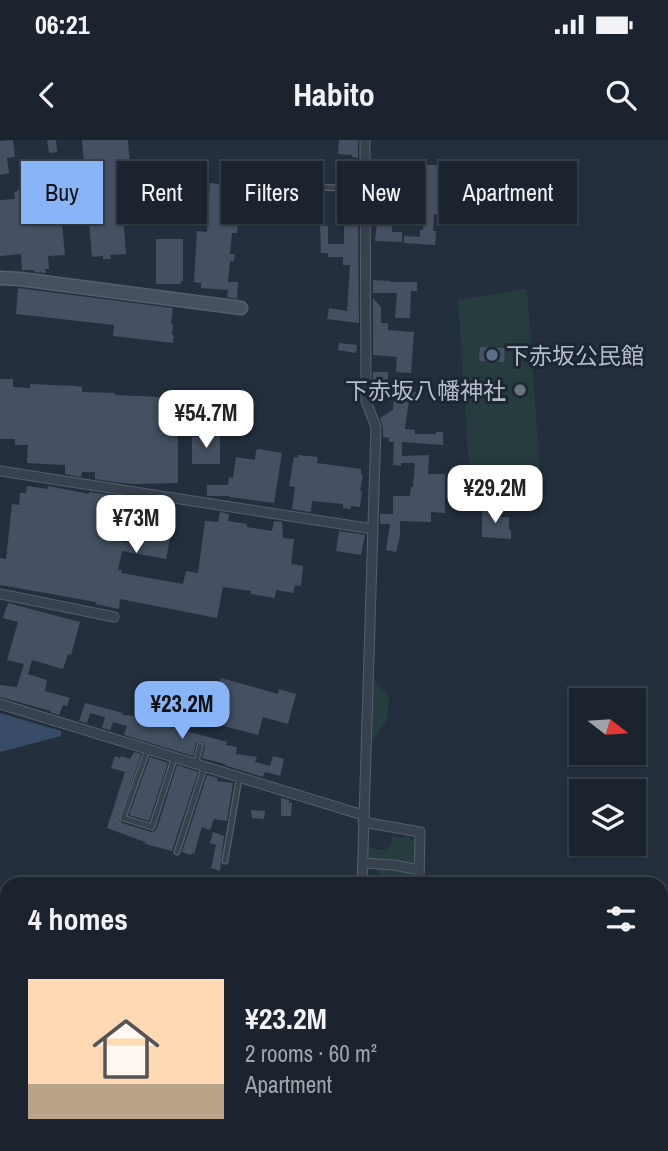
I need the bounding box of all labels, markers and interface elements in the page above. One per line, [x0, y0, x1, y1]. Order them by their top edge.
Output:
text: 06:21 [35, 7, 90, 42]
text: Habito [293, 73, 375, 116]
icon: back [28, 76, 66, 114]
icon: search [602, 76, 640, 114]
chip: Buy [21, 161, 103, 224]
chip: Rent [117, 161, 207, 224]
chip: Filters [221, 161, 323, 224]
chip: New [337, 161, 425, 224]
chip: Apartment [439, 161, 577, 224]
place label: 下赤坂公民館 [506, 340, 644, 371]
marker: 下赤坂公民館 [484, 347, 500, 363]
place label: 下赤坂八幡神社 [345, 375, 506, 406]
marker: 下赤坂八幡神社 [512, 382, 528, 398]
pin: ¥54.7M [149, 390, 263, 450]
text: ¥54.7M [175, 397, 237, 428]
pin: ¥29.2M [438, 466, 552, 525]
text: ¥29.2M [464, 472, 526, 503]
pin: ¥73M [95, 496, 177, 555]
text: ¥73M [112, 502, 160, 533]
pin: ¥23.2M [125, 682, 239, 741]
text: ¥23.2M [151, 688, 213, 719]
north arrow [569, 688, 646, 765]
map controls [569, 688, 646, 856]
button: layers [569, 779, 646, 856]
text: 4 homes [28, 899, 128, 939]
icon: filters [602, 900, 640, 938]
text: ¥23.2M [245, 998, 327, 1038]
icon: home [84, 1007, 168, 1091]
text: 2 rooms · 60 m² [245, 1038, 377, 1069]
text: Apartment [245, 1069, 332, 1100]

